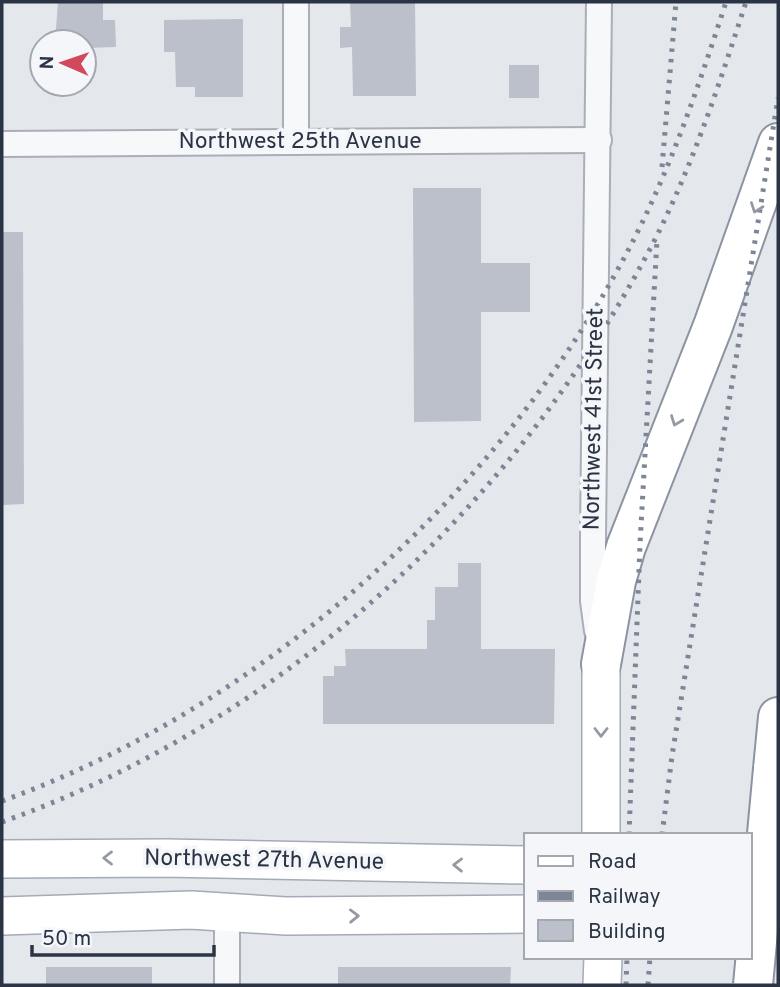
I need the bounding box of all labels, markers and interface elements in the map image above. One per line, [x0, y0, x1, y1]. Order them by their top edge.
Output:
north arrow [28, 28, 98, 98]
text: N [36, 55, 60, 70]
street label: Northwest 25th Avenue [178, 128, 422, 157]
one-way arrow [750, 201, 764, 213]
street label: Northwest 41st Street [579, 307, 611, 531]
one-way arrow [670, 414, 684, 426]
one-way arrow [593, 727, 609, 738]
legend [524, 833, 752, 959]
street label: Northwest 27th Avenue [144, 844, 384, 878]
text: Road [588, 849, 637, 876]
one-way arrow [102, 850, 113, 866]
one-way arrow [452, 857, 463, 872]
text: Railway [588, 884, 661, 911]
one-way arrow [349, 908, 359, 924]
scale bar [32, 914, 214, 958]
text: Building [588, 919, 666, 946]
text: 50 m [42, 926, 91, 953]

